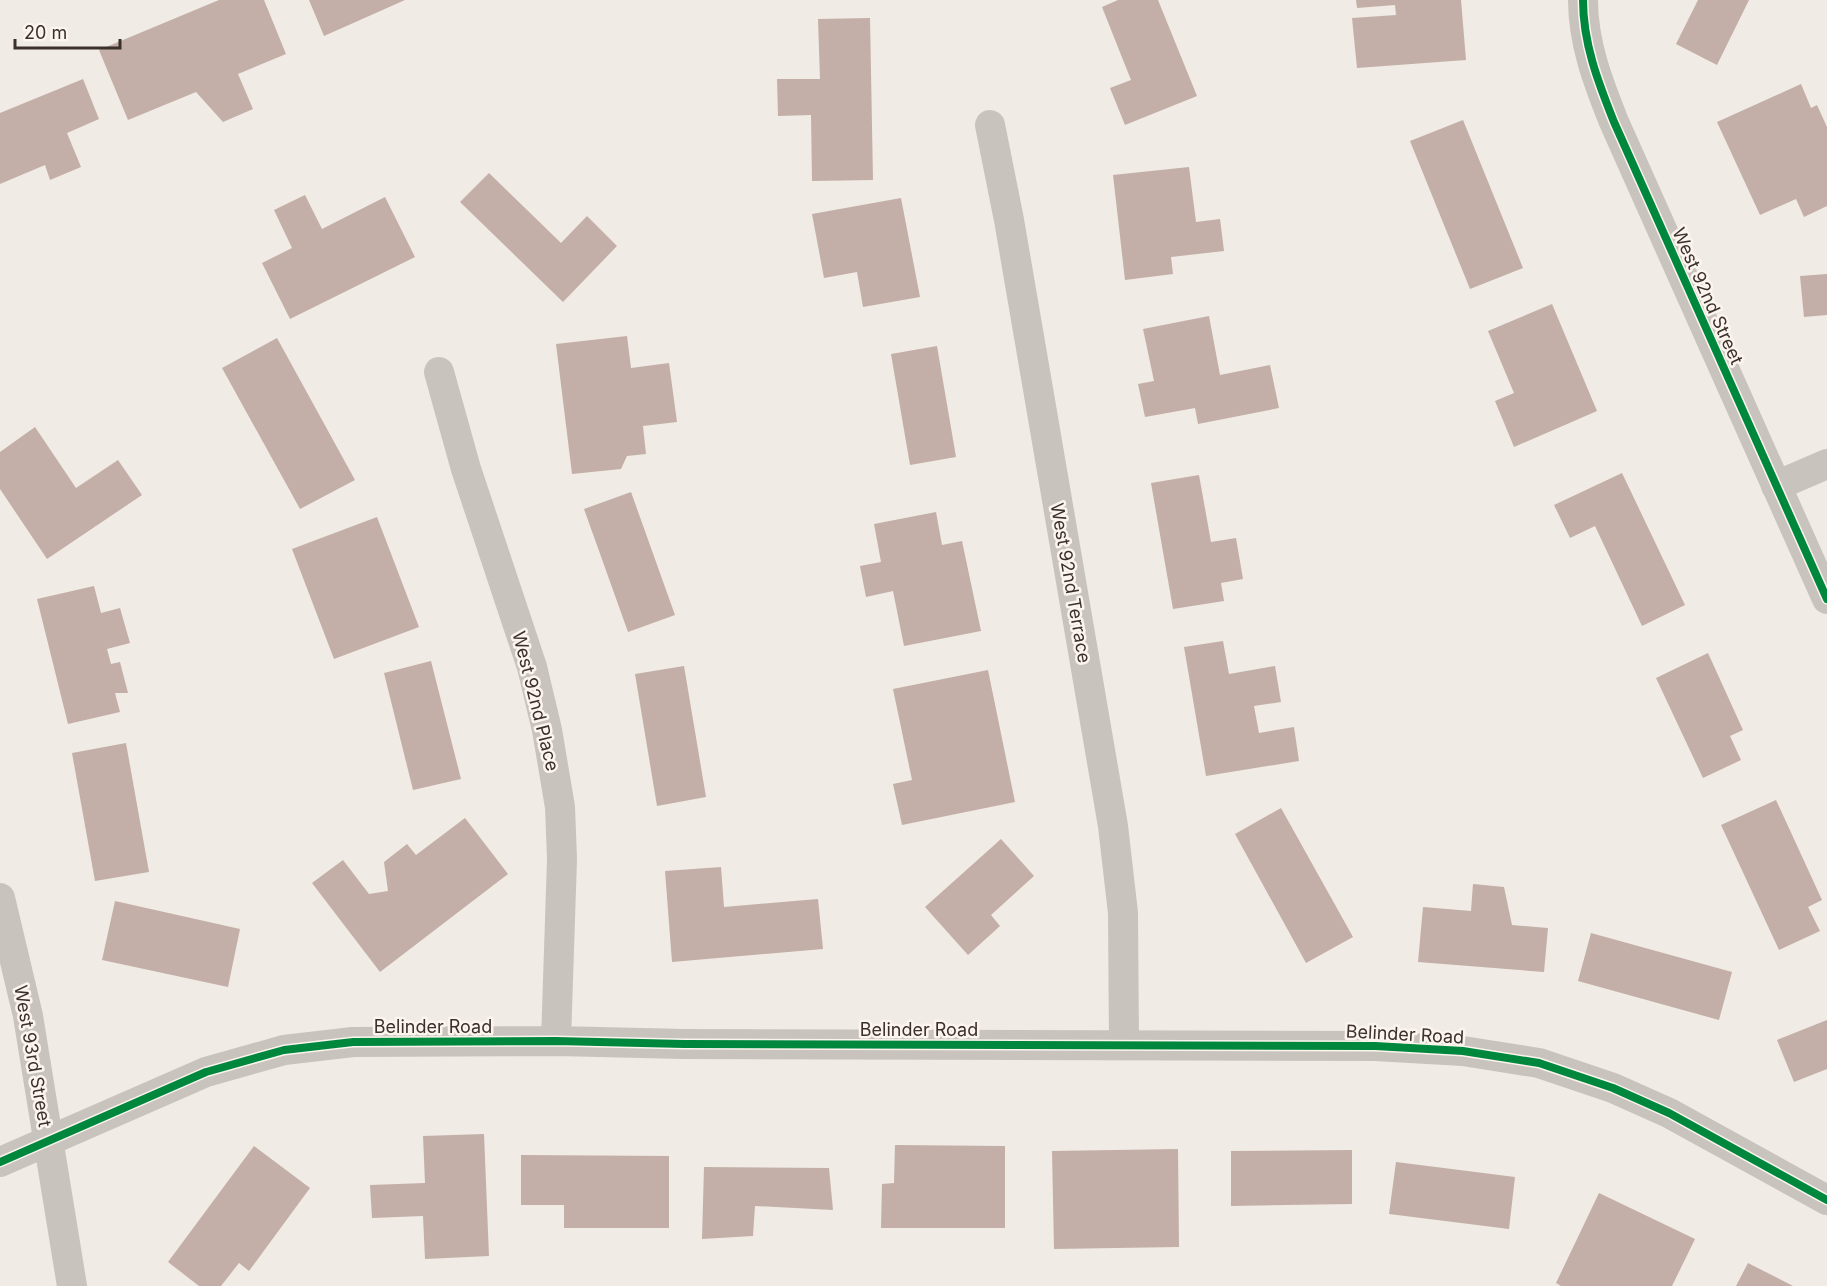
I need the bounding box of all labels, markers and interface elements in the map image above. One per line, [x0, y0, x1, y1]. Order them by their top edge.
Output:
scale bar [15, 12, 120, 50]
text: 20 m [24, 22, 67, 43]
street label: West 92nd Street [1668, 224, 1748, 368]
street label: West 92nd Terrace [1047, 501, 1095, 665]
street label: West 92nd Place [508, 629, 564, 773]
street label: West 93rd Street [10, 984, 56, 1129]
street label: Belinder Road [374, 1016, 492, 1037]
street label: Belinder Road [860, 1019, 978, 1040]
street label: Belinder Road [1345, 1020, 1465, 1048]

